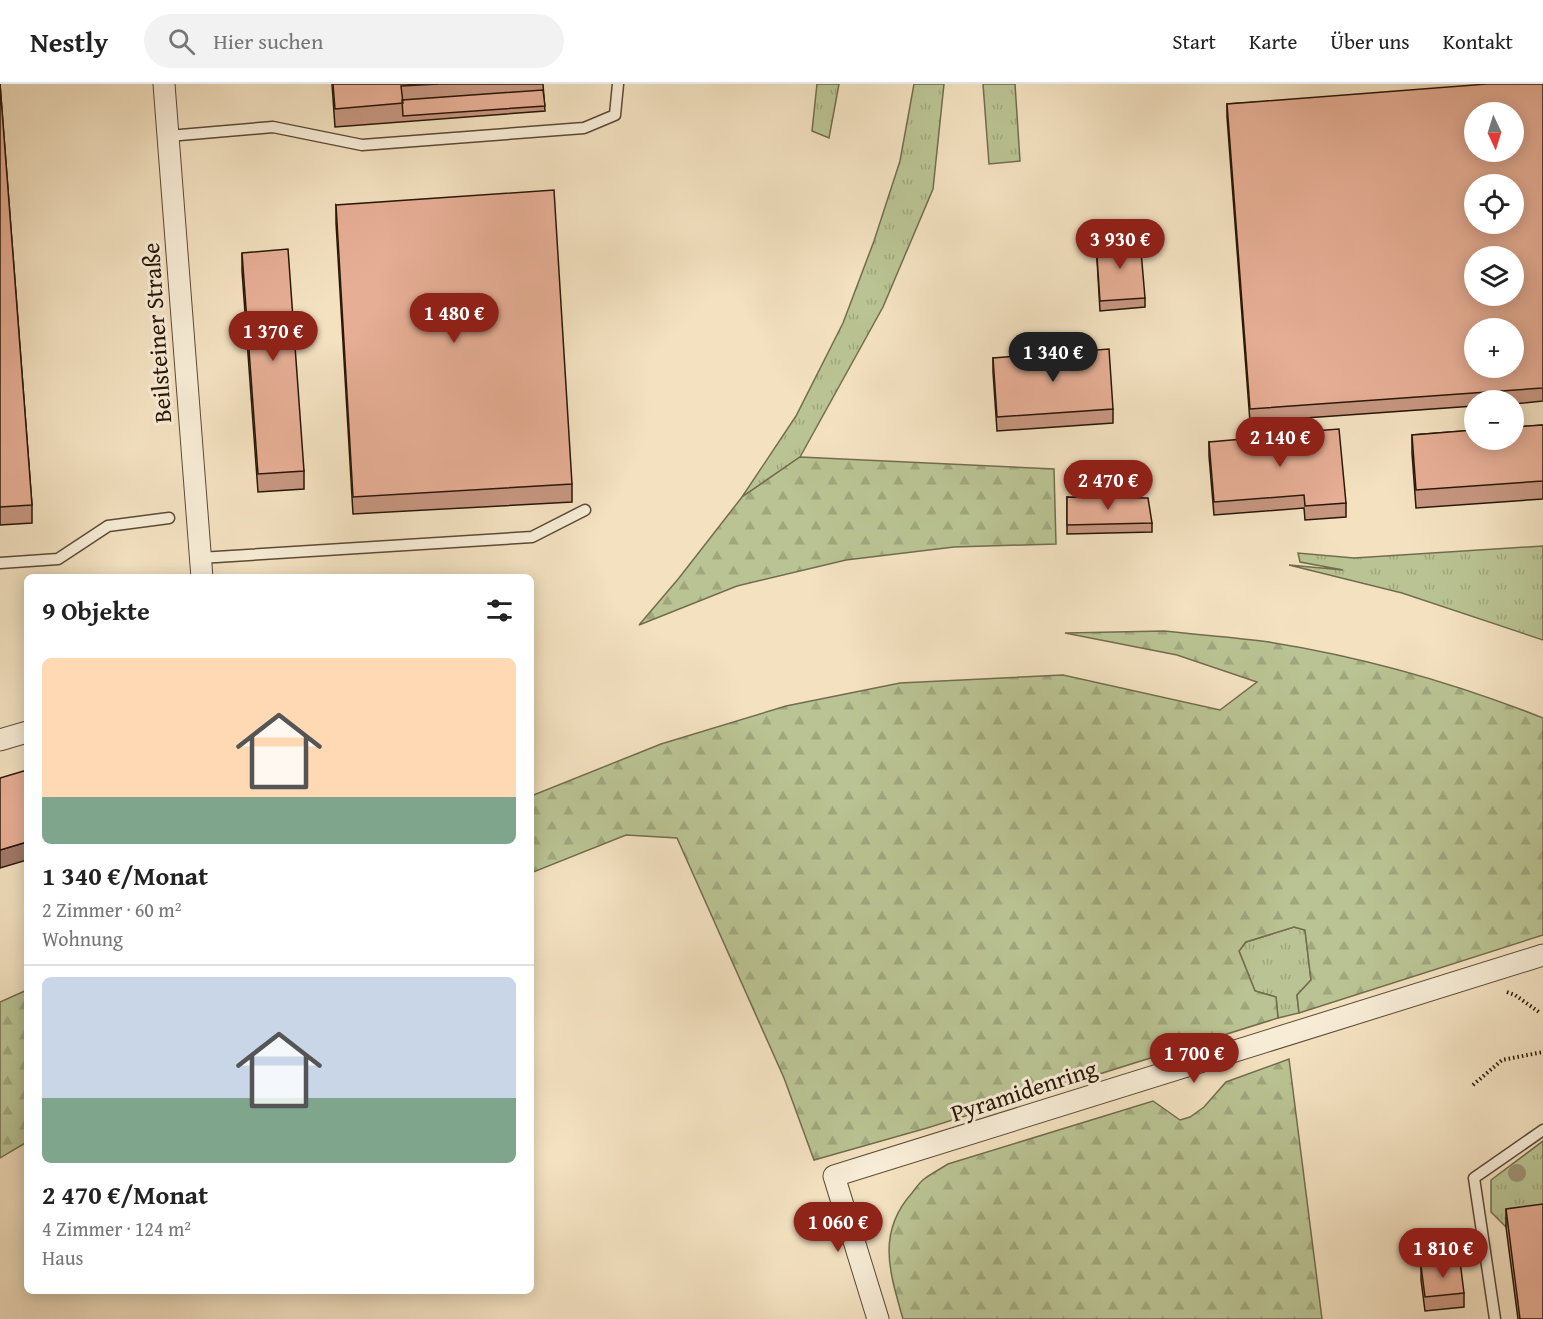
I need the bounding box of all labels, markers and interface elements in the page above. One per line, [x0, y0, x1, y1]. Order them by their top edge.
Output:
search box [144, 14, 564, 68]
text: Nestly [30, 21, 108, 62]
icon: search [165, 25, 198, 58]
text: Hier suchen [213, 25, 323, 57]
text: Start [1172, 26, 1216, 57]
text: Karte [1249, 26, 1297, 57]
text: Über uns [1330, 26, 1410, 57]
text: Kontakt [1443, 26, 1513, 57]
north arrow [1464, 102, 1524, 162]
map controls [1464, 102, 1524, 450]
button: locate [1464, 174, 1524, 234]
pin: 3 930 € [1065, 219, 1175, 270]
text: 3 930 € [1090, 224, 1150, 253]
street label: Beilsteiner Straße [133, 242, 180, 424]
button: layers [1464, 246, 1524, 306]
pin: 1 480 € [399, 293, 509, 344]
text: 1 480 € [424, 298, 484, 327]
pin: 1 370 € [218, 311, 328, 362]
text: 1 370 € [243, 316, 303, 345]
button: + [1464, 318, 1524, 378]
pin: 1 340 € [998, 332, 1108, 383]
text: 1 340 € [1023, 337, 1083, 366]
button: − [1464, 390, 1524, 450]
pin: 2 140 € [1225, 417, 1335, 468]
text: 2 140 € [1250, 422, 1310, 451]
pin: 2 470 € [1053, 460, 1163, 511]
text: 2 470 € [1078, 465, 1138, 494]
text: 9 Objekte [42, 591, 150, 630]
icon: filters [483, 594, 516, 627]
icon: home [225, 697, 333, 805]
text: 1 340 €/Monat [42, 856, 208, 895]
text: 2 Zimmer · 60 m² [42, 895, 181, 924]
text: Wohnung [42, 924, 123, 953]
icon: home [225, 1016, 333, 1124]
pin: 1 700 € [1139, 1033, 1249, 1084]
text: 1 700 € [1164, 1038, 1224, 1067]
street label: Pyramidenring [946, 1050, 1101, 1131]
text: 2 470 €/Monat [42, 1175, 208, 1214]
pin: 1 060 € [783, 1202, 893, 1253]
text: 1 060 € [808, 1207, 868, 1236]
text: 4 Zimmer · 124 m² [42, 1214, 191, 1243]
pin: 1 810 € [1388, 1228, 1498, 1279]
text: 1 810 € [1413, 1233, 1473, 1262]
text: Haus [42, 1243, 83, 1272]

